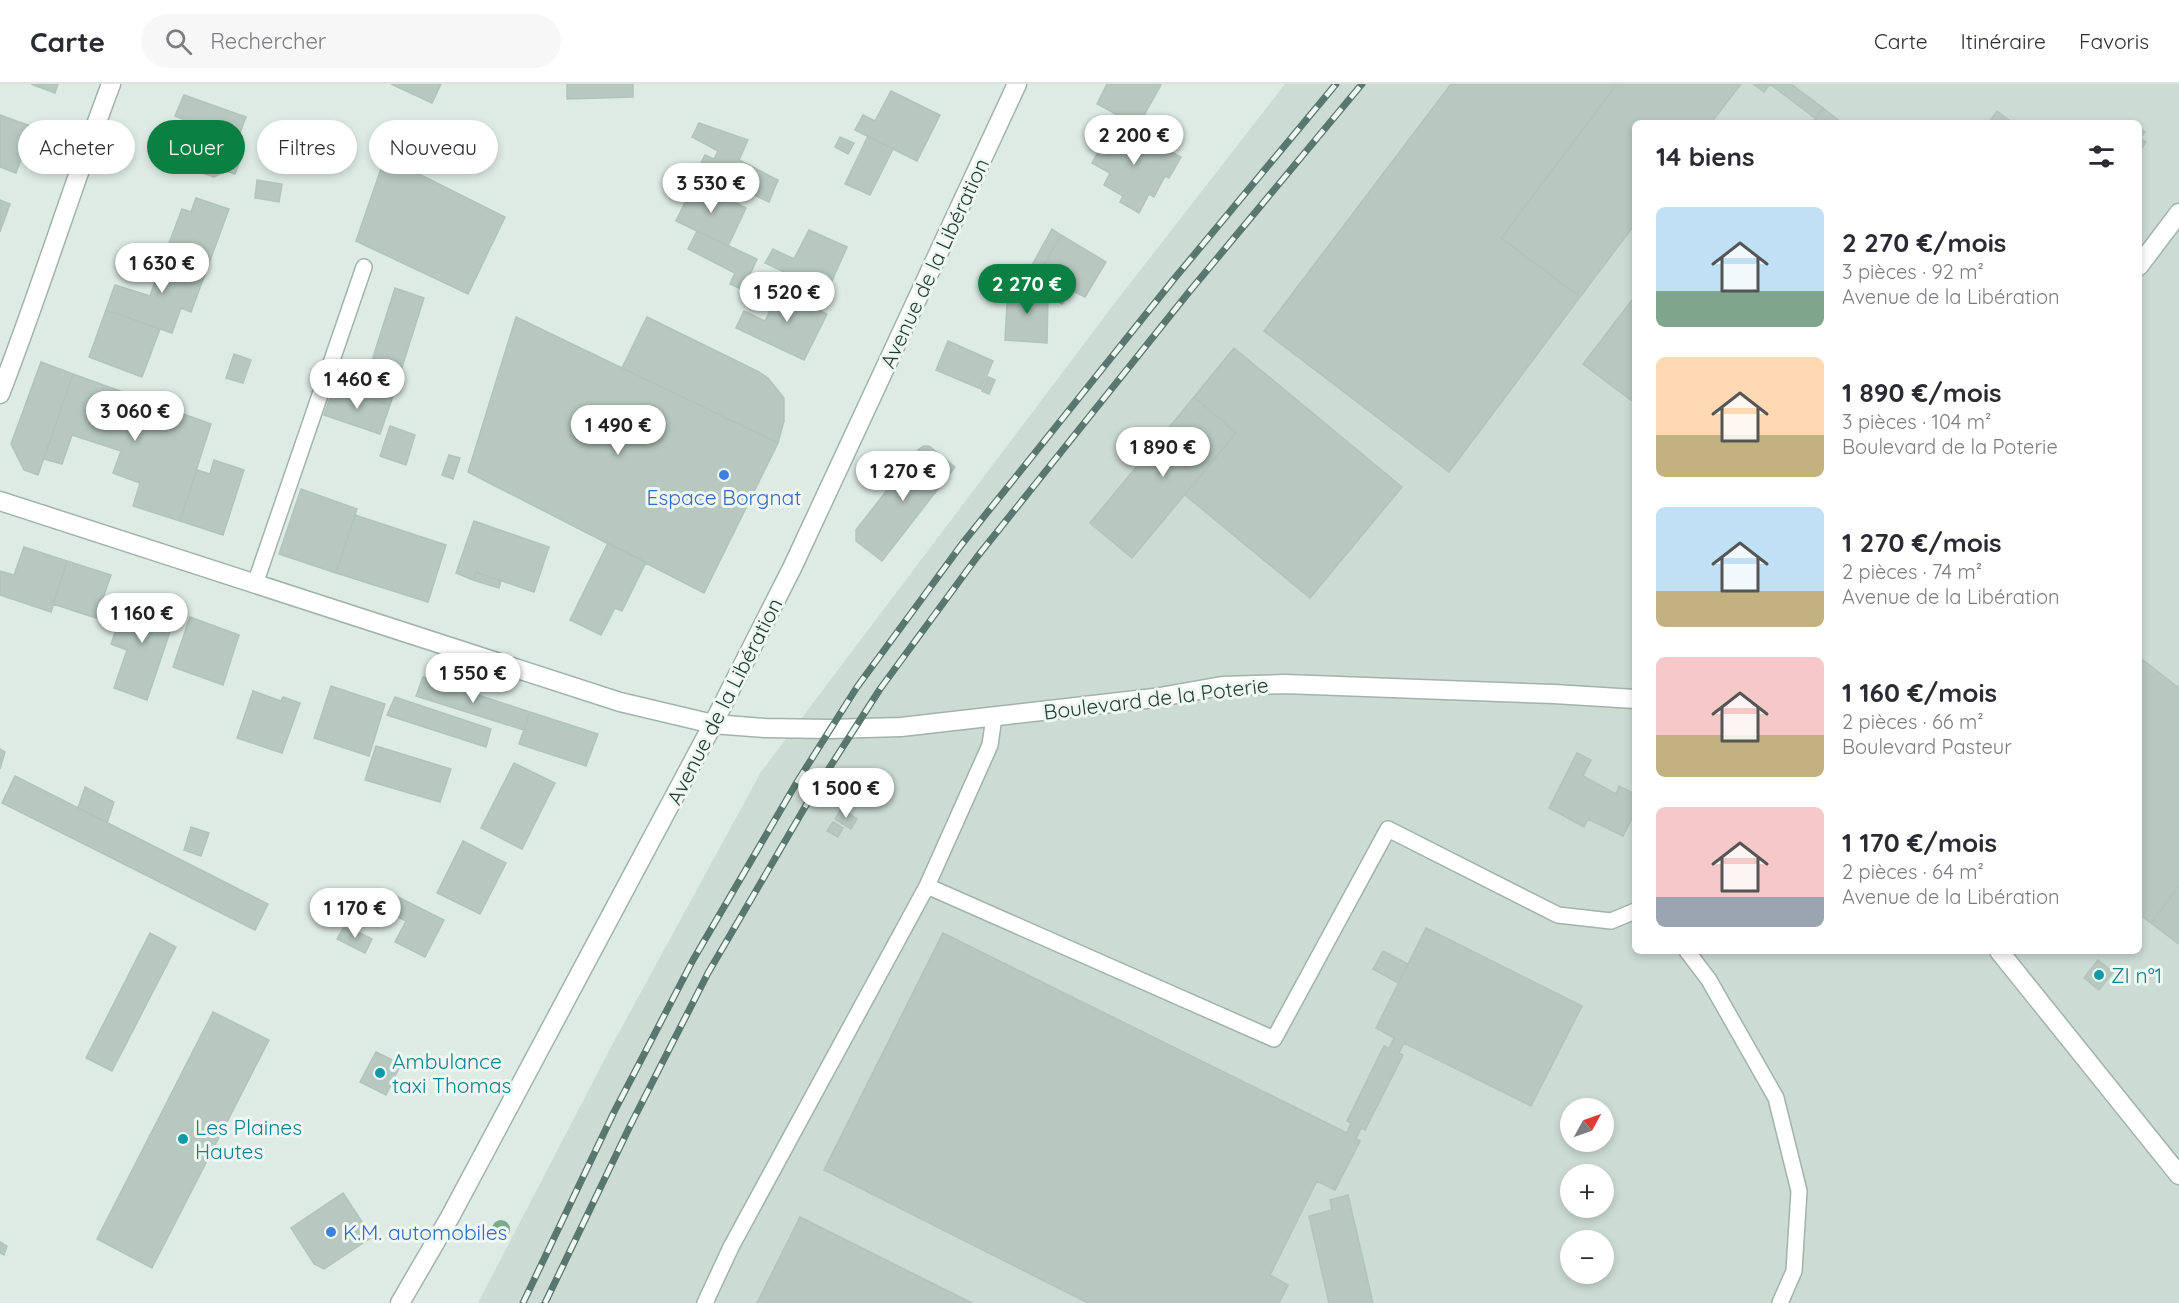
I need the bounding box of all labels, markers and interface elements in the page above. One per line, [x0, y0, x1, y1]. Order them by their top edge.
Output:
search box [141, 14, 561, 68]
text: Carte [30, 24, 105, 59]
icon: search [162, 25, 195, 58]
text: Rechercher [210, 27, 326, 55]
text: Carte [1874, 28, 1928, 54]
text: Itinéraire [1961, 28, 2046, 54]
text: Favoris [2079, 28, 2149, 54]
pin: 2 200 € [1079, 115, 1189, 166]
chip: Acheter [18, 120, 135, 174]
chip: Louer [147, 120, 245, 174]
chip: Filtres [257, 120, 357, 174]
chip: Nouveau [369, 120, 498, 174]
text: 2 200 € [1098, 122, 1170, 147]
text: 14 biens [1656, 140, 1755, 173]
icon: filters [2085, 140, 2118, 173]
street label: Avenue de la Libération [874, 154, 994, 372]
pin: 3 530 € [656, 163, 766, 214]
text: 3 530 € [676, 170, 746, 195]
text: 2 270 €/mois [1842, 226, 2006, 259]
icon: home [1704, 231, 1776, 303]
pin: 1 630 € [107, 243, 217, 294]
text: 1 630 € [129, 250, 195, 275]
text: 3 pièces · 92 m² [1842, 259, 1984, 284]
pin: 2 270 € [972, 264, 1082, 315]
text: 2 270 € [992, 271, 1062, 296]
pin: 1 520 € [732, 272, 842, 323]
text: 1 520 € [754, 279, 820, 304]
text: Avenue de la Libération [1842, 284, 2060, 309]
pin: 1 460 € [302, 359, 412, 410]
text: 1 460 € [324, 366, 390, 391]
text: 1 890 €/mois [1842, 376, 2002, 409]
icon: home [1704, 381, 1776, 453]
pin: 3 060 € [80, 391, 190, 442]
text: 3 060 € [100, 398, 170, 423]
pin: 1 490 € [563, 405, 673, 456]
text: 3 pièces · 104 m² [1842, 409, 1991, 434]
text: 1 490 € [585, 412, 651, 437]
pin: 1 890 € [1108, 427, 1218, 478]
text: 1 890 € [1130, 434, 1196, 459]
text: Boulevard de la Poterie [1842, 434, 2058, 459]
pin: 1 270 € [848, 451, 958, 502]
text: 1 270 € [870, 458, 936, 483]
marker: Espace Borgnat [717, 468, 731, 482]
place label: Espace Borgnat [647, 484, 801, 510]
text: 1 270 €/mois [1842, 526, 2002, 559]
icon: home [1704, 531, 1776, 603]
text: 2 pièces · 74 m² [1842, 559, 1982, 584]
text: Avenue de la Libération [1842, 584, 2060, 609]
pin: 1 160 € [87, 593, 197, 644]
street label: Avenue de la Libération [661, 593, 787, 809]
text: 1 160 € [111, 600, 173, 625]
pin: 1 550 € [418, 653, 528, 704]
text: 1 550 € [440, 660, 506, 685]
street label: Boulevard de la Poterie [1042, 671, 1270, 725]
text: 1 160 €/mois [1842, 676, 1997, 709]
icon: home [1704, 681, 1776, 753]
text: 2 pièces · 66 m² [1842, 709, 1984, 734]
text: Boulevard Pasteur [1842, 734, 2012, 759]
pin: 1 500 € [791, 768, 901, 819]
text: 1 500 € [812, 775, 880, 800]
text: 1 170 €/mois [1842, 826, 1997, 859]
icon: home [1704, 831, 1776, 903]
text: 2 pièces · 64 m² [1842, 859, 1984, 884]
text: Avenue de la Libération [1842, 884, 2060, 909]
pin: 1 170 € [300, 888, 410, 939]
text: 1 170 € [324, 895, 386, 920]
place label: ZI n°1 [2111, 962, 2162, 988]
marker: ZI n°1 [2092, 968, 2106, 982]
place label: Ambulance taxi Thomas [392, 1048, 511, 1098]
marker: Ambulance taxi Thomas [373, 1066, 387, 1080]
north arrow [1560, 1098, 1614, 1152]
map controls [1560, 1098, 1614, 1284]
place label: Les Plaines Hautes [195, 1114, 302, 1164]
marker: Les Plaines Hautes [176, 1132, 190, 1146]
button: + [1560, 1164, 1614, 1218]
place label: K.M. automobiles [343, 1219, 507, 1245]
marker: K.M. automobiles [324, 1225, 338, 1239]
button: − [1560, 1230, 1614, 1284]

